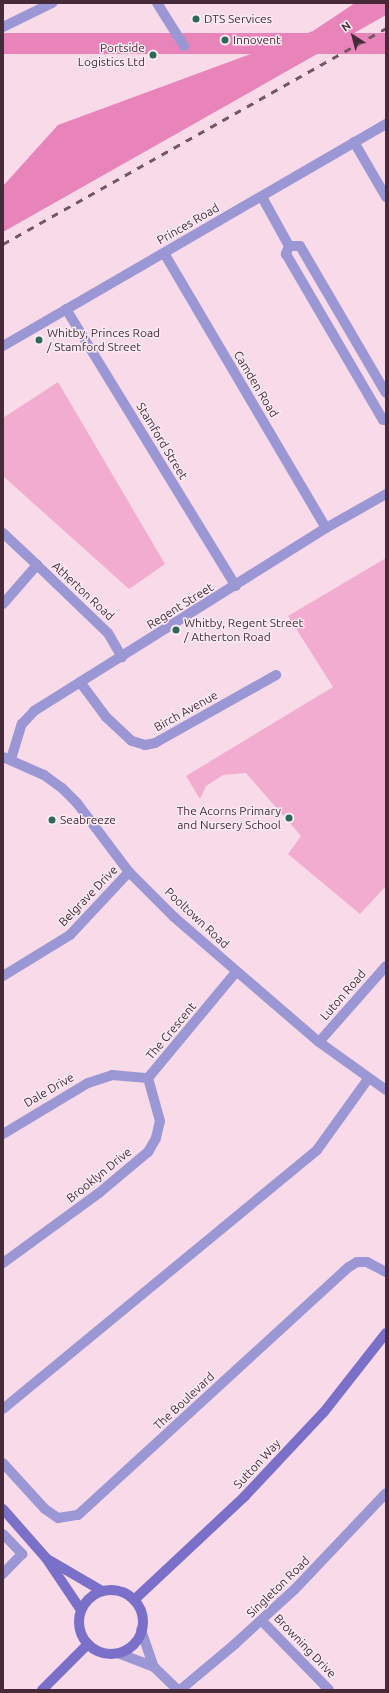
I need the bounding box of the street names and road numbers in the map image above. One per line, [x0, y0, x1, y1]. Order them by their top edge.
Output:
street label: Princes Road [154, 200, 222, 248]
street label: Camden Road [231, 348, 281, 420]
street label: Stamford Street [133, 400, 191, 482]
street label: Atherton Road [49, 559, 117, 623]
street label: Regent Street [144, 580, 216, 632]
street label: Birch Avenue [152, 688, 220, 734]
street label: Belgrave Drive [56, 863, 120, 929]
street label: Pooltown Road [162, 885, 232, 951]
street label: Luton Road [317, 967, 369, 1023]
street label: The Crescent [143, 999, 199, 1063]
street label: Dale Drive [21, 1070, 77, 1110]
street label: Brooklyn Drive [64, 1145, 134, 1205]
street label: The Boulevard [151, 1369, 217, 1433]
street label: Sutton Way [231, 1436, 283, 1492]
street label: Singleton Road [244, 1553, 312, 1621]
street label: Browning Drive [271, 1611, 339, 1681]

